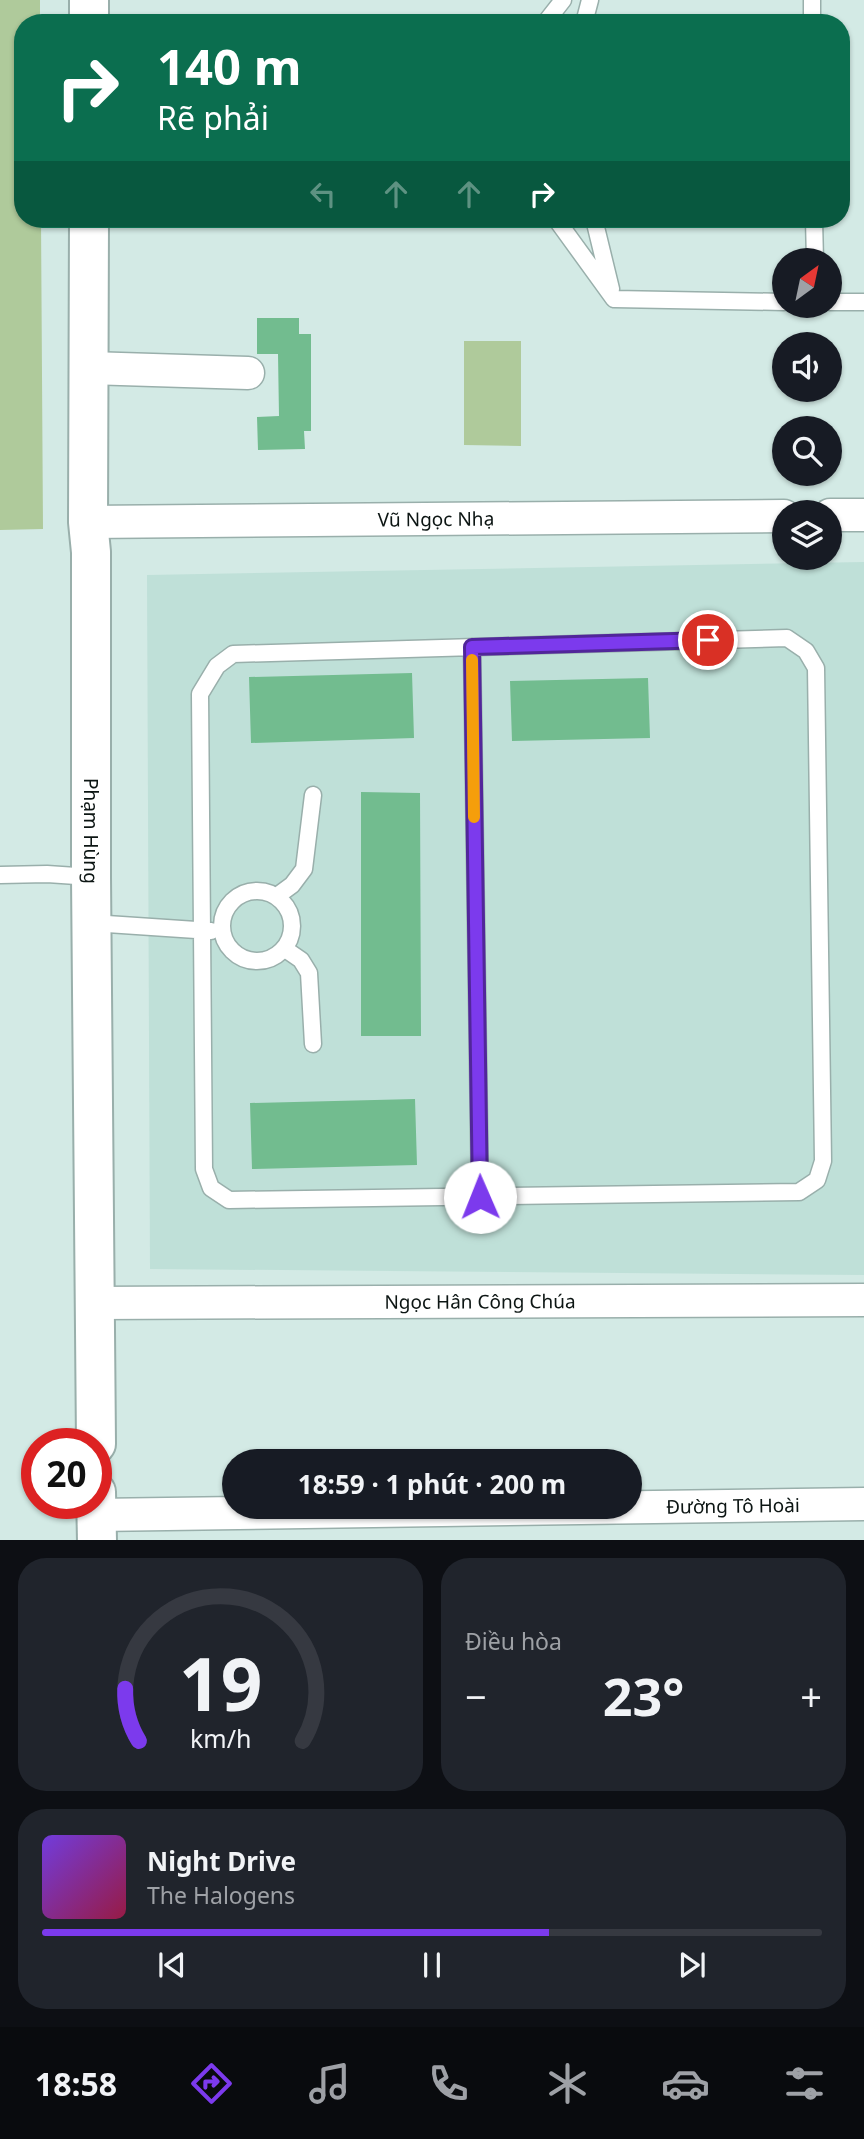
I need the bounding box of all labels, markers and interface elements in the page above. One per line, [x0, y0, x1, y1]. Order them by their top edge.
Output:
text: 140 m [157, 33, 302, 99]
icon: right [42, 42, 133, 133]
text: Rẽ phải [157, 96, 269, 139]
icon: left [304, 175, 342, 213]
icon: ahead [377, 175, 415, 213]
icon: ahead [450, 175, 488, 213]
icon: right [523, 175, 561, 213]
north arrow [772, 248, 842, 318]
map controls [772, 248, 842, 570]
button: sound [772, 332, 842, 402]
button: search [772, 416, 842, 486]
button: layers [772, 500, 842, 570]
street label: Vũ Ngọc Nhạ [378, 505, 494, 533]
pin [678, 610, 738, 670]
icon: arrive [689, 621, 727, 659]
street label: Phạm Hùng [78, 778, 104, 884]
position arrow [443, 1160, 517, 1234]
street label: Ngọc Hân Công Chúa [384, 1288, 576, 1315]
speed limit sign: 20 [21, 1428, 112, 1519]
text: 18:59 · 1 phút · 200 m [298, 1466, 566, 1502]
street label: Đường Tô Hoài [666, 1492, 800, 1520]
text: Điều hòa [465, 1625, 562, 1657]
text: 19 [179, 1633, 262, 1732]
text: 23° [603, 1660, 684, 1731]
text: − [465, 1670, 487, 1722]
text: + [800, 1670, 822, 1722]
text: km/h [190, 1720, 251, 1754]
text: Night Drive [147, 1843, 296, 1879]
text: The Halogens [147, 1879, 295, 1911]
icon: previous [153, 1946, 191, 1984]
icon: pause [413, 1946, 451, 1984]
icon: next [673, 1946, 711, 1984]
icon: directions [187, 2059, 236, 2108]
icon: music [305, 2059, 354, 2108]
icon: phone [424, 2059, 473, 2108]
icon: climate [543, 2059, 592, 2108]
icon: car [661, 2059, 710, 2108]
icon: filters [780, 2059, 829, 2108]
text: 18:58 [35, 2062, 117, 2105]

